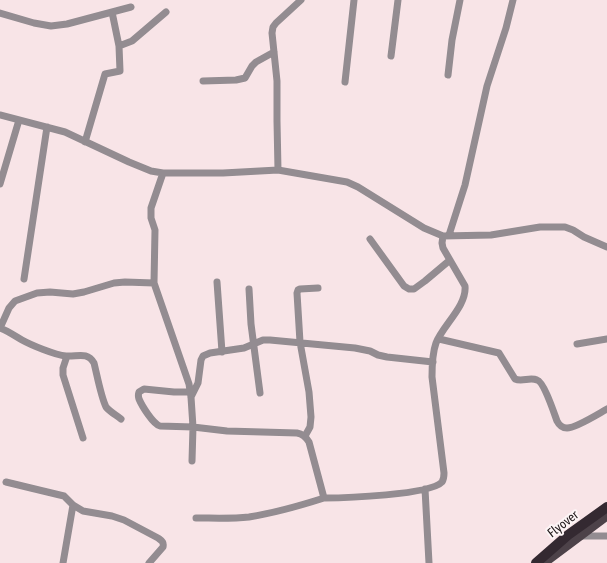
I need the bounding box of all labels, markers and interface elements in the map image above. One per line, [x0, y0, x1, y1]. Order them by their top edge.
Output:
street label: Flyover [545, 507, 581, 541]

